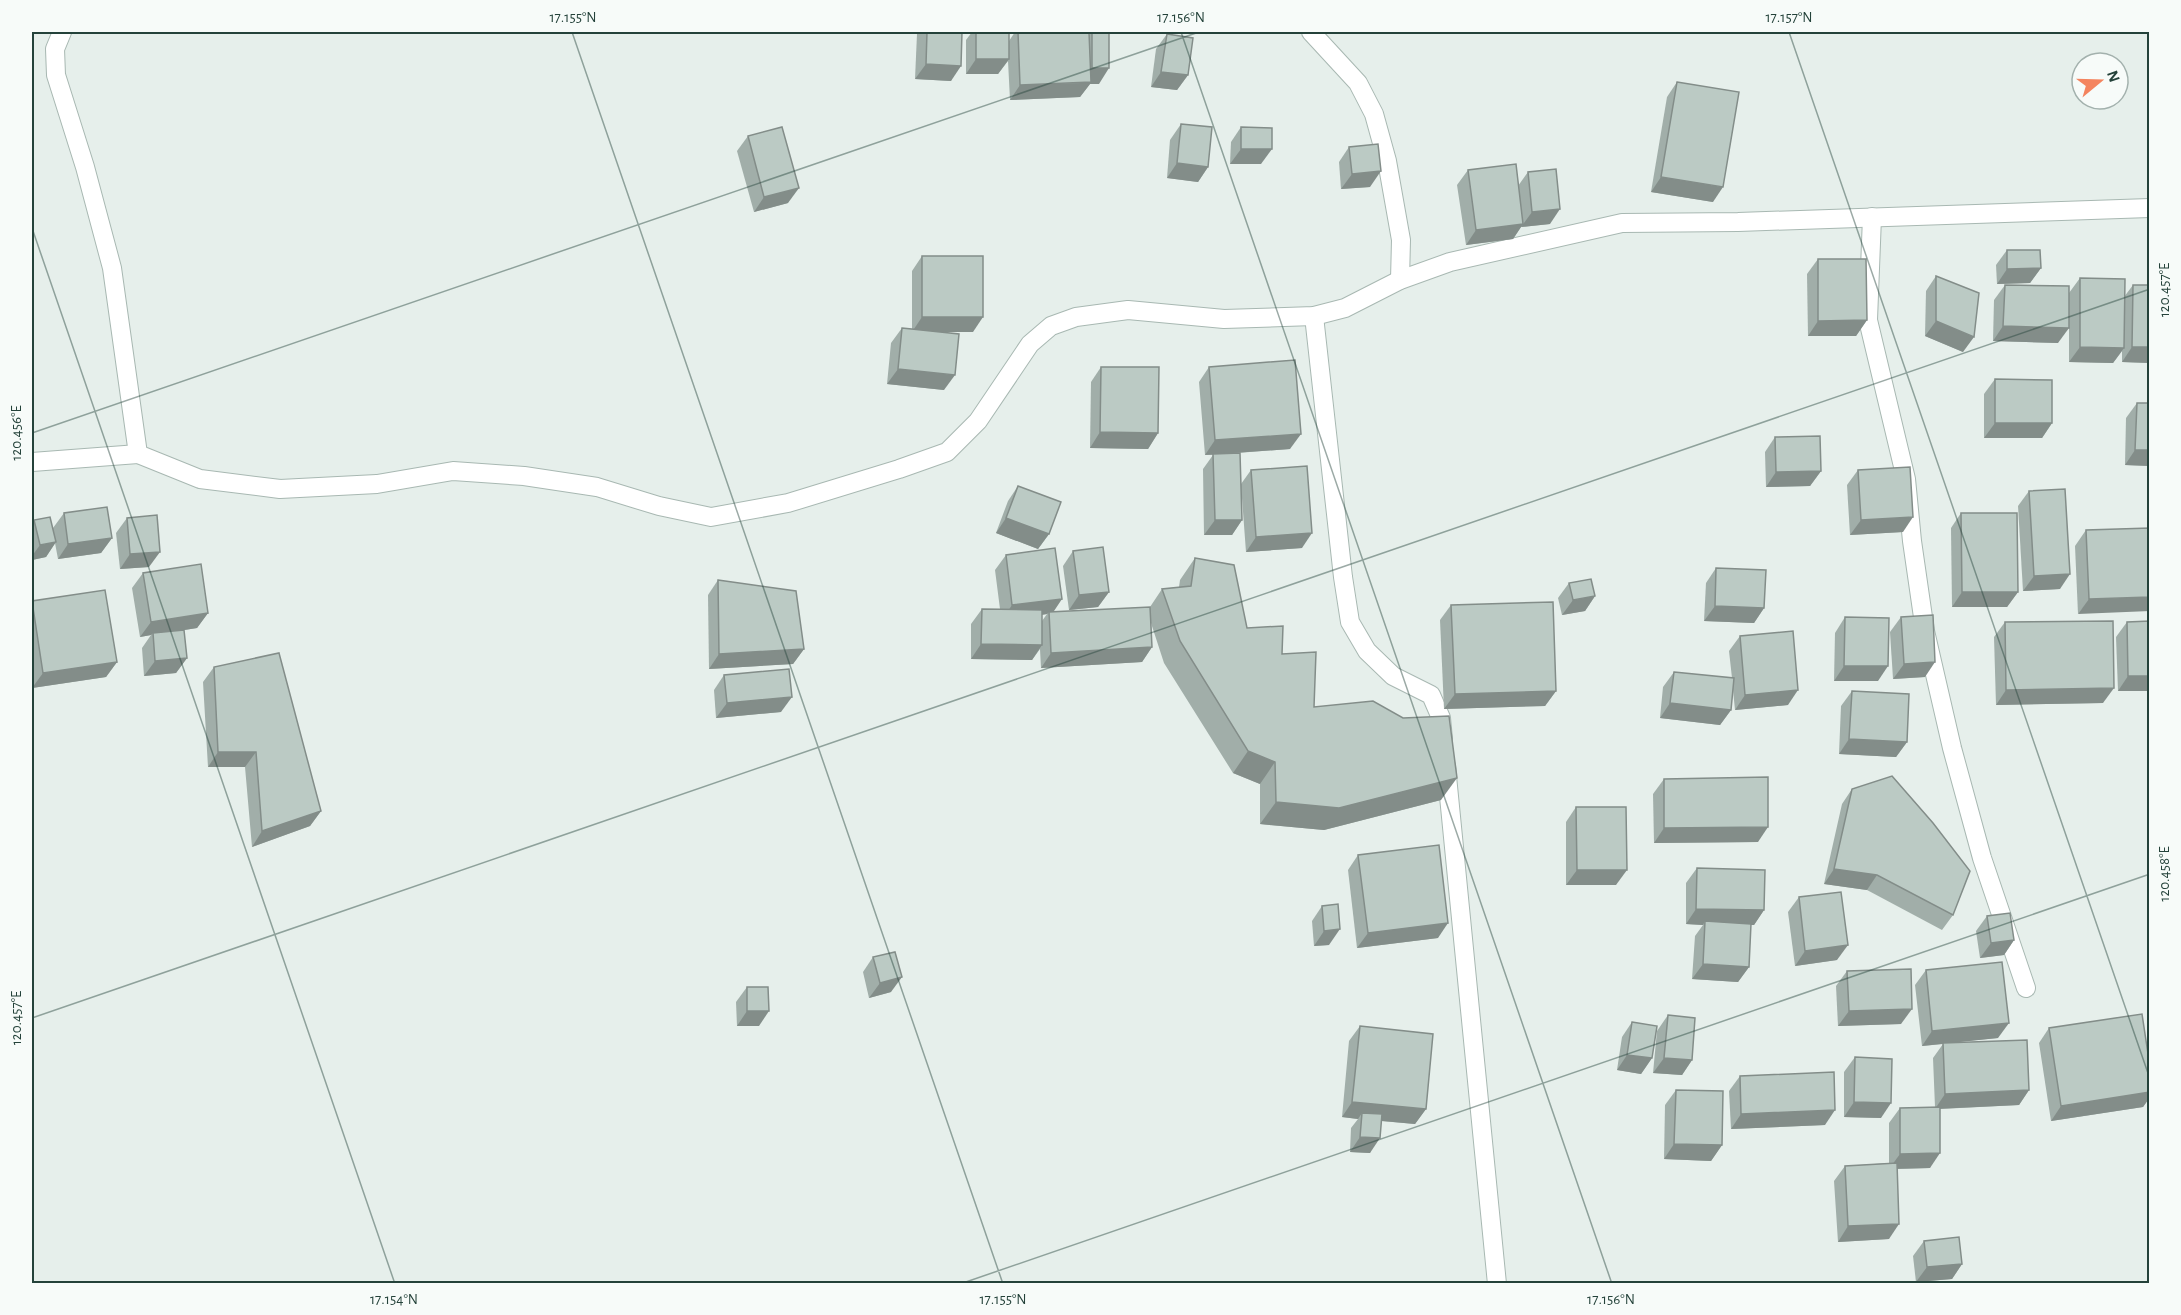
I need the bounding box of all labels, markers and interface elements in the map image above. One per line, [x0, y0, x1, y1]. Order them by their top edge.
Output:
text: 17.155°N [549, 10, 597, 25]
text: 17.156°N [1157, 10, 1205, 25]
text: 17.157°N [1765, 10, 1813, 25]
north arrow [2070, 51, 2130, 111]
text: N [2104, 69, 2123, 84]
text: 120.457°E [2157, 263, 2172, 317]
text: 120.456°E [9, 405, 24, 461]
text: 120.458°E [2157, 846, 2172, 902]
text: 120.457°E [9, 991, 24, 1045]
text: 17.154°N [370, 1292, 418, 1307]
text: 17.155°N [979, 1292, 1027, 1307]
text: 17.156°N [1587, 1292, 1635, 1307]

